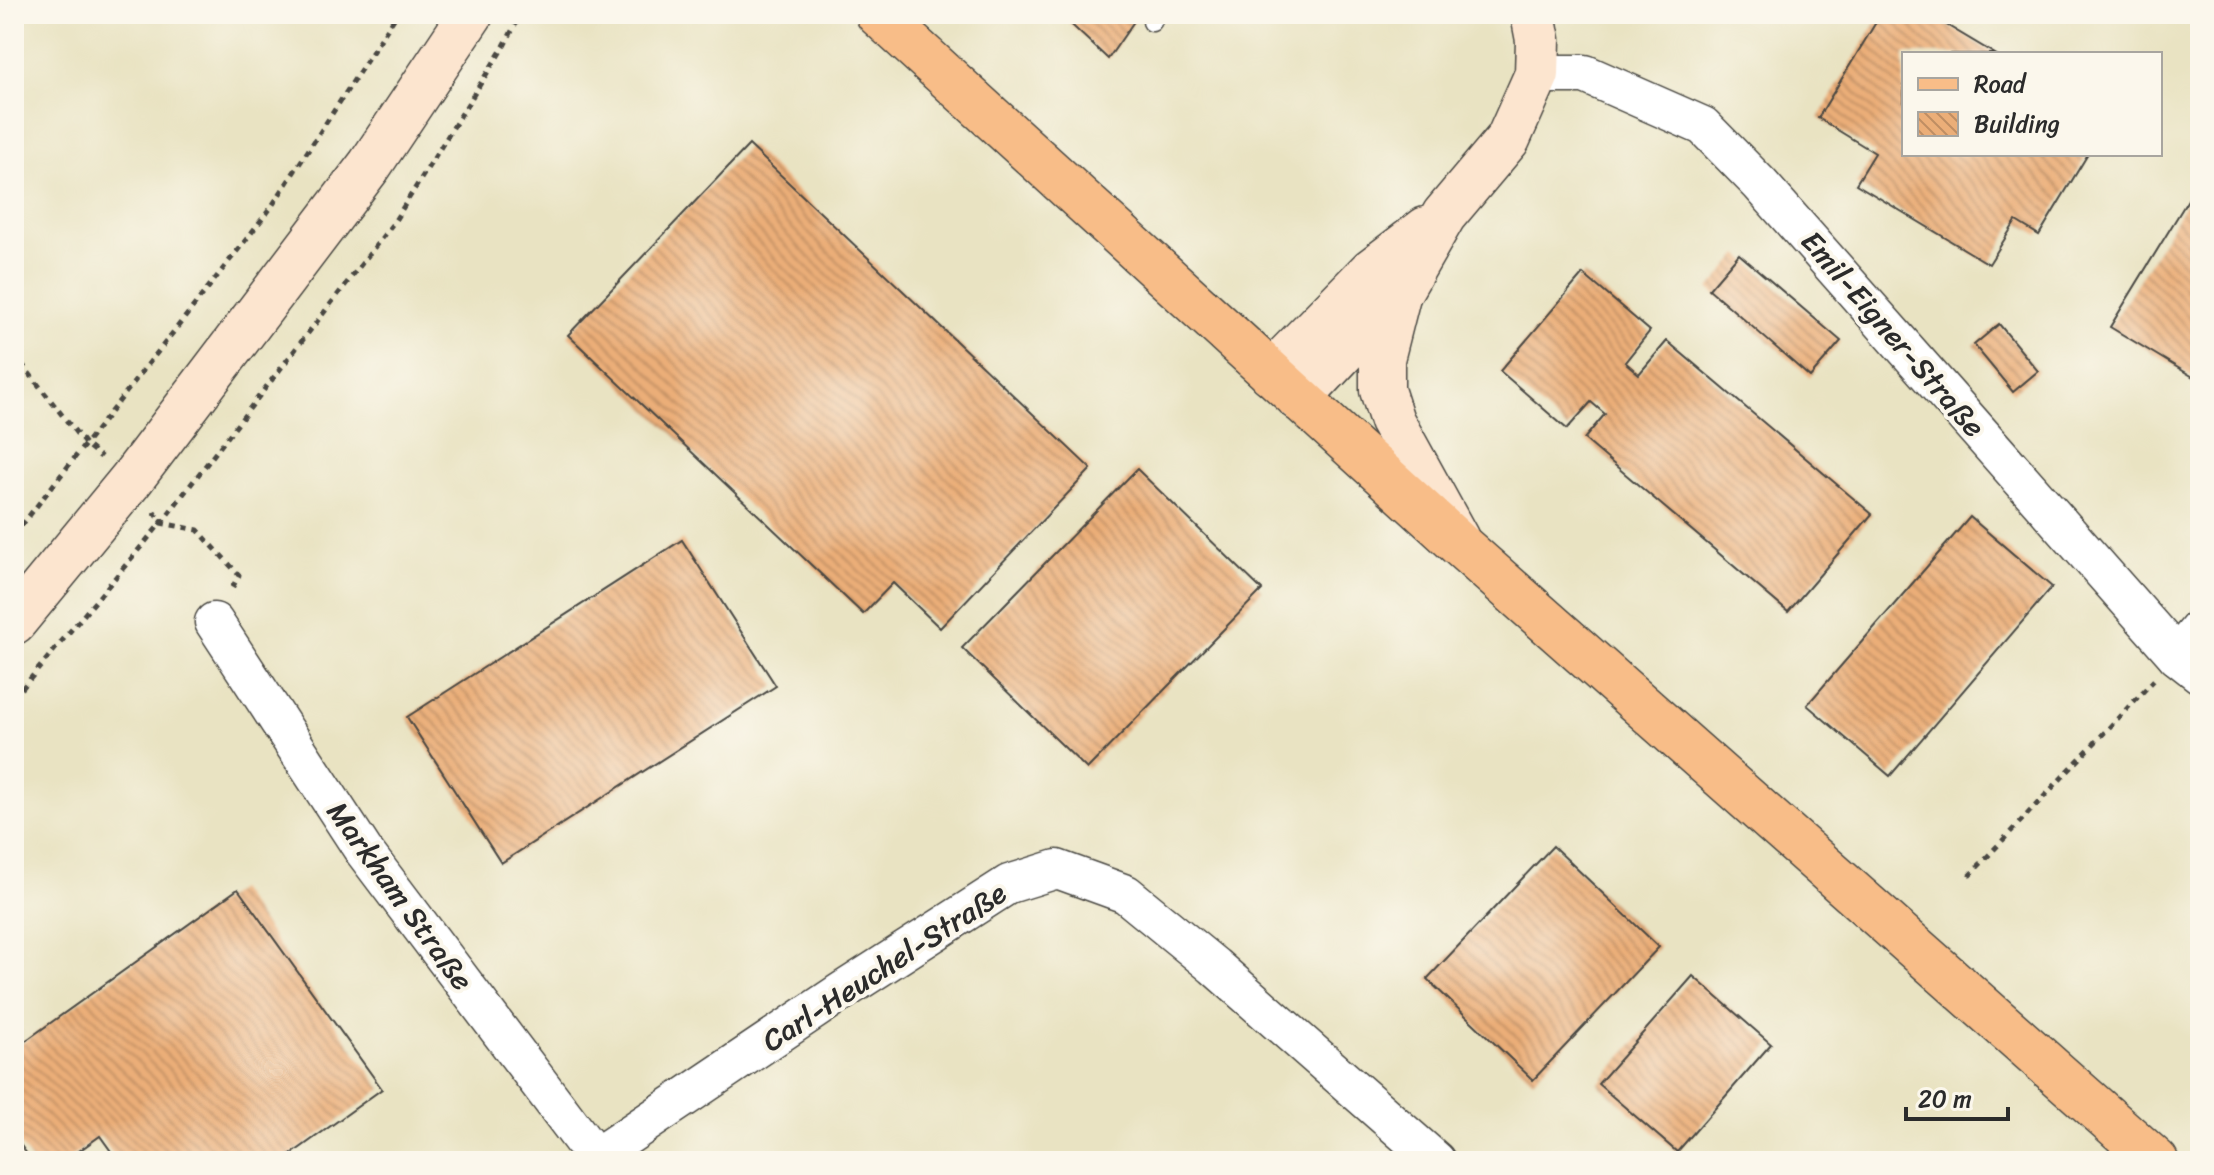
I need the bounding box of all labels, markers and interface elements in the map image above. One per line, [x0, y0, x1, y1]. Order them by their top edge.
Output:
legend [1902, 52, 2162, 156]
text: Road [1974, 63, 2028, 105]
text: Building [1974, 103, 2060, 145]
street label: Emil-Eigner-Straße [1787, 218, 1999, 450]
street label: Markham Straße [312, 789, 488, 1003]
street label: Carl-Heuchel-Straße [750, 867, 1018, 1067]
scale bar [1906, 1071, 2008, 1121]
text: 20 m [1918, 1078, 1972, 1120]

